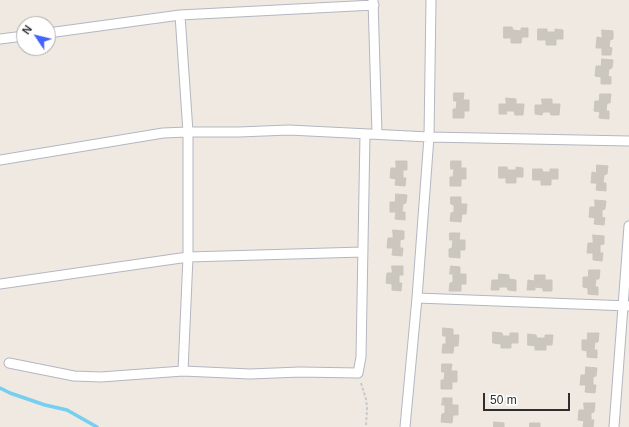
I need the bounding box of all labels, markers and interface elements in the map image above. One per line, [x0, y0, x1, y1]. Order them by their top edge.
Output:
north arrow [16, 16, 56, 56]
text: N [20, 23, 34, 36]
scale bar [485, 385, 572, 411]
text: 50 m [490, 393, 517, 407]

